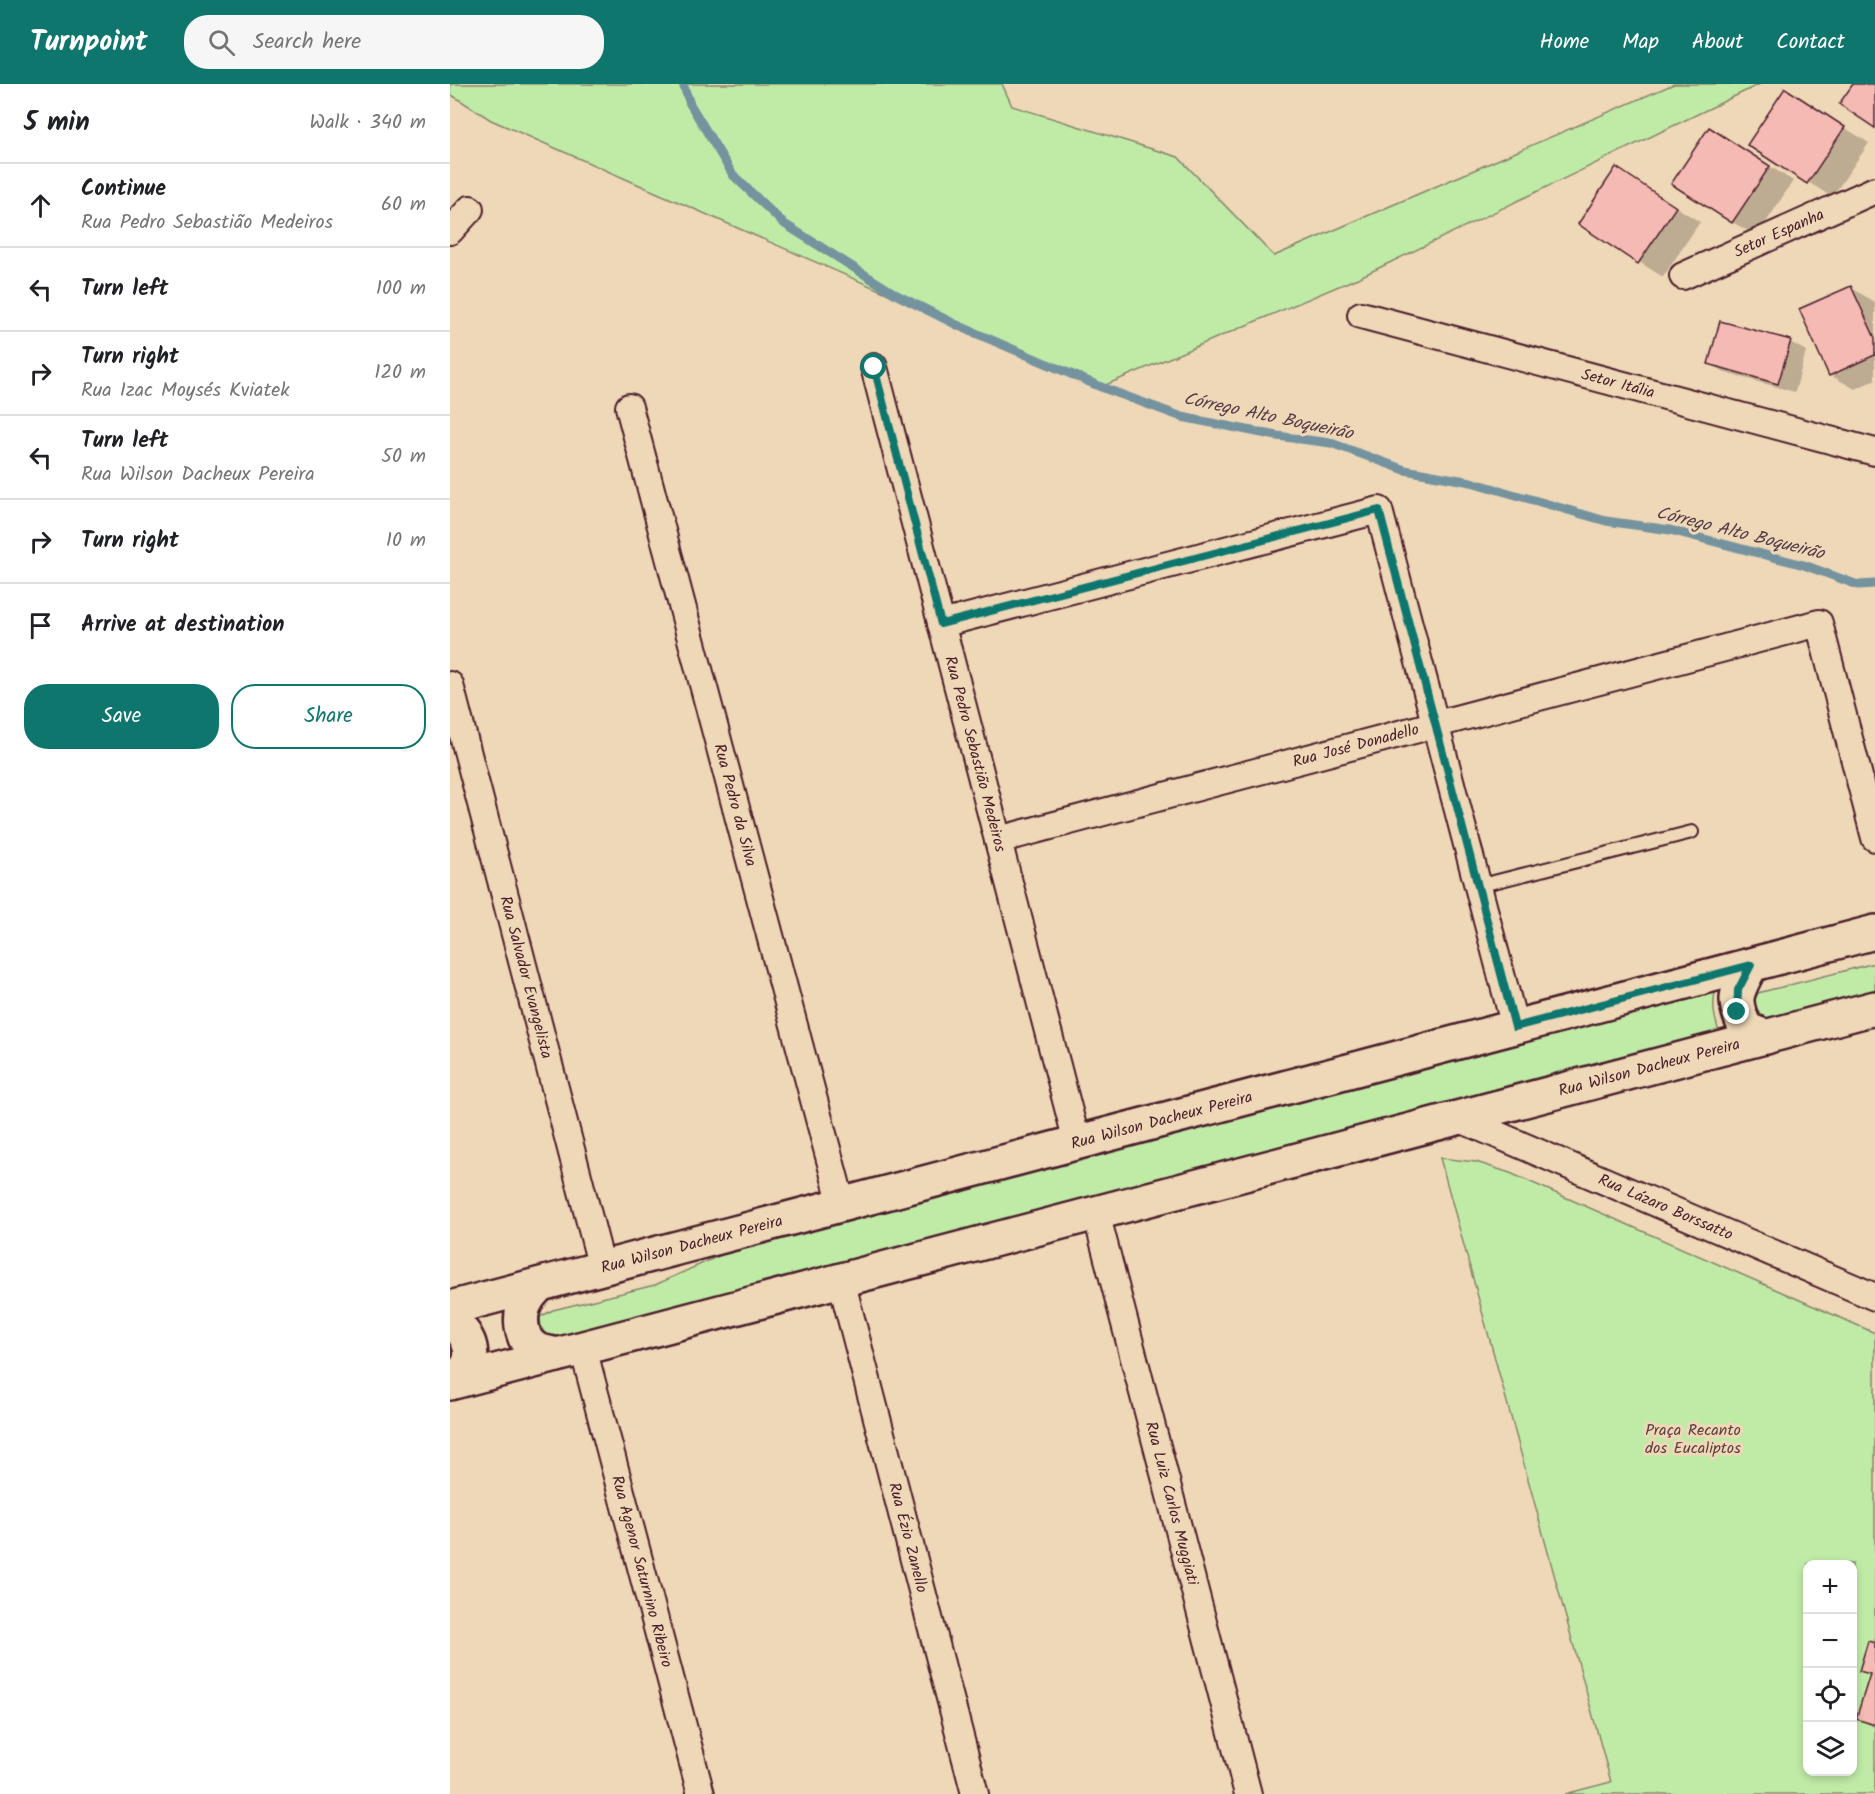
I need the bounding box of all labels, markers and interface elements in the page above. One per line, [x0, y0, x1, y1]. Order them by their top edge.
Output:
search box [184, 15, 604, 69]
text: Turnpoint [30, 20, 148, 65]
text: Search here [253, 25, 361, 60]
icon: search [205, 26, 238, 59]
text: Home [1540, 26, 1589, 59]
text: Map [1622, 26, 1659, 59]
text: About [1692, 26, 1743, 59]
text: Contact [1776, 26, 1845, 59]
text: 5 min [24, 102, 90, 144]
text: Walk · 340 m [310, 107, 426, 139]
text: Continue [81, 172, 166, 207]
icon: ahead [24, 189, 57, 222]
text: 60 m [381, 189, 426, 221]
street label: Setor Espanha [1730, 202, 1828, 264]
text: Rua Pedro Sebastião Medeiros [81, 207, 333, 239]
text: Turn left [81, 272, 168, 307]
icon: left [24, 273, 57, 306]
text: 100 m [376, 273, 426, 305]
text: Turn right [81, 340, 179, 375]
route start [860, 353, 886, 379]
icon: right [24, 357, 57, 390]
text: 120 m [374, 357, 426, 389]
street label: Setor Itália [1579, 362, 1657, 405]
text: Rua Izac Moysés Kviatek [81, 375, 290, 407]
water label: Córrego Alto Boqueirão [1181, 385, 1357, 449]
text: Turn left [81, 424, 168, 459]
icon: left [24, 441, 57, 474]
text: 50 m [381, 441, 426, 473]
text: Rua Wilson Dacheux Pereira [81, 459, 315, 491]
water label: Córrego Alto Boqueirão [1653, 499, 1829, 569]
text: Turn right [81, 524, 179, 559]
icon: right [24, 525, 57, 558]
text: 10 m [386, 525, 426, 557]
text: Arrive at destination [81, 608, 284, 643]
icon: arrive [24, 609, 57, 642]
street label: Rua Pedro Sebastião Medeiros [938, 653, 1013, 855]
button: Save [24, 684, 219, 749]
button: Share [231, 684, 426, 749]
street label: Rua José Donadello [1290, 717, 1422, 774]
street label: Rua Pedro da Silva [707, 741, 764, 869]
street label: Rua Salvador Evangelista [493, 893, 559, 1061]
route end [1723, 998, 1749, 1024]
street label: Rua Wilson Dacheux Pereira [1556, 1032, 1743, 1103]
street label: Rua Wilson Dacheux Pereira [1068, 1084, 1255, 1156]
street label: Rua Lázaro Borssatto [1594, 1167, 1737, 1247]
street label: Rua Wilson Dacheux Pereira [598, 1208, 785, 1280]
park label: Praça Recanto dos Eucaliptos [1645, 1418, 1741, 1461]
street label: Rua Luiz Carlos Muggiati [1139, 1419, 1206, 1589]
street label: Rua Agenor Saturnino Ribeiro [605, 1472, 679, 1670]
street label: Rua Ézio Zanello [882, 1479, 934, 1595]
map controls [1803, 1560, 1857, 1776]
button: + [1803, 1560, 1857, 1614]
button: − [1803, 1614, 1857, 1668]
button: locate [1803, 1668, 1857, 1722]
button: layers [1803, 1722, 1857, 1776]

